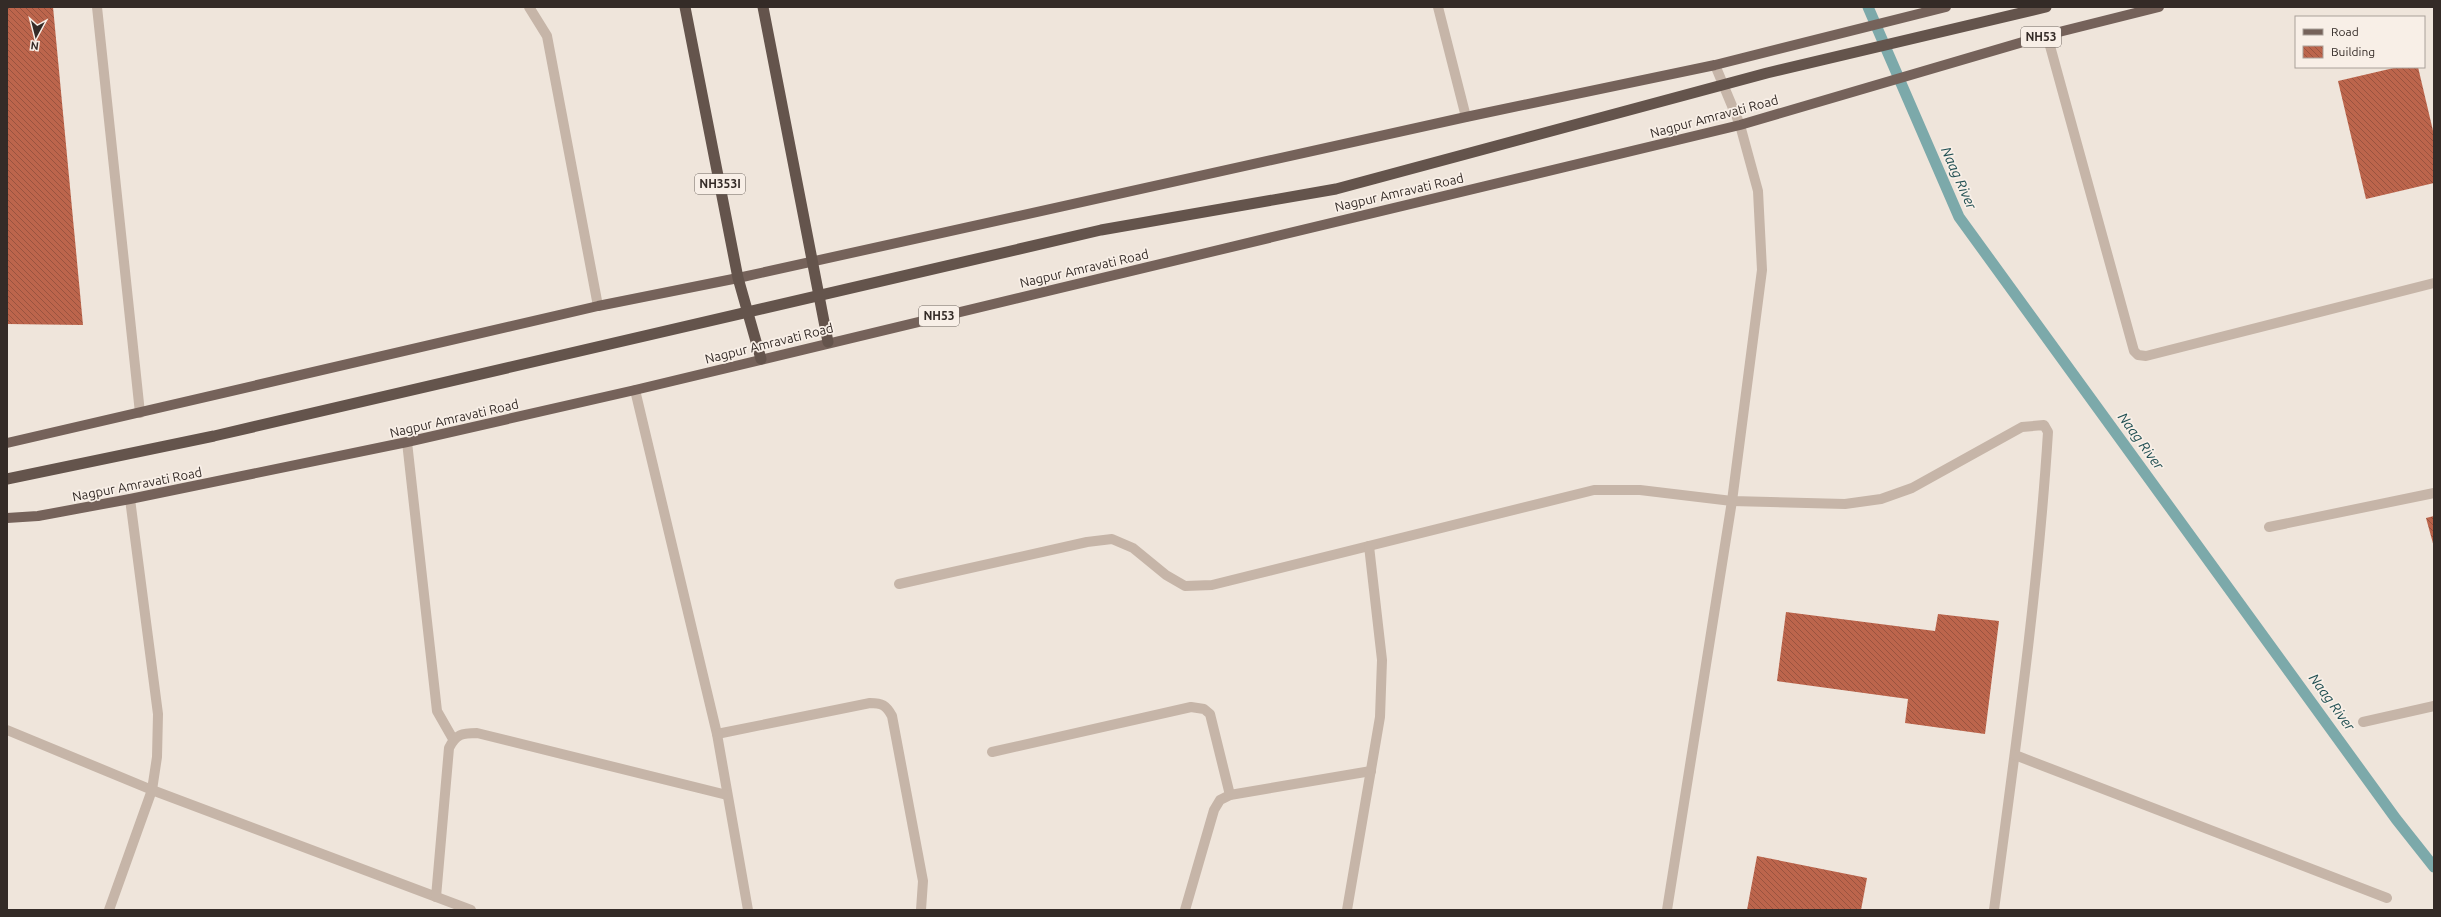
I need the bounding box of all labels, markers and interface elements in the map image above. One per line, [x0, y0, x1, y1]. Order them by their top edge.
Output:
north arrow [16, 16, 56, 56]
legend [2295, 16, 2425, 68]
text: Road [2331, 25, 2359, 38]
road number: NH53 [2021, 27, 2061, 47]
text: N [30, 39, 40, 52]
text: Building [2331, 45, 2375, 58]
street label: Nagpur Amravati Road [1649, 92, 1779, 140]
water label: Naag River [1938, 144, 1980, 212]
street label: Nagpur Amravati Road [1333, 170, 1465, 214]
road number: NH353I [695, 174, 745, 194]
street label: Nagpur Amravati Road [1018, 246, 1150, 290]
road number: NH53 [919, 306, 959, 326]
street label: Nagpur Amravati Road [703, 320, 835, 366]
street label: Nagpur Amravati Road [388, 396, 520, 440]
water label: Naag River [2115, 409, 2167, 473]
street label: Nagpur Amravati Road [71, 465, 203, 503]
water label: Naag River [2306, 670, 2358, 734]

